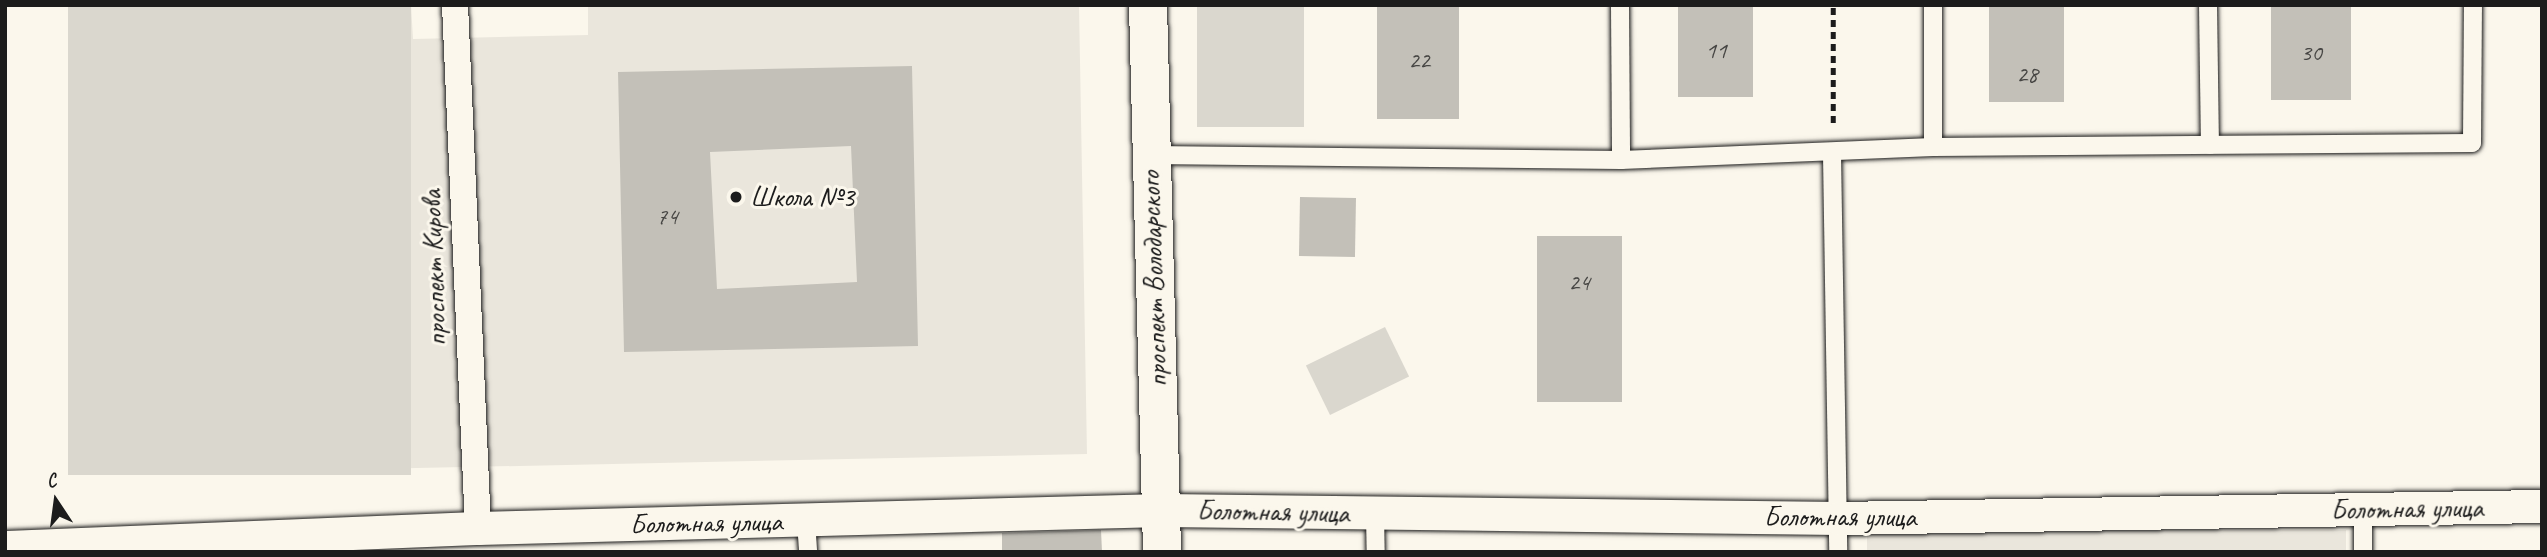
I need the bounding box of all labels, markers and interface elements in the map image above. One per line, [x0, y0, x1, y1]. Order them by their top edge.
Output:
house number: 11 [1705, 37, 1727, 65]
house number: 30 [2300, 39, 2322, 67]
house number: 22 [1408, 47, 1430, 75]
house number: 28 [2016, 61, 2038, 89]
street label: проспект Володарского [1133, 170, 1175, 388]
place label: Школа №3 [750, 180, 854, 214]
street label: проспект Кирова [414, 189, 454, 347]
marker: Школа №3 [728, 189, 744, 205]
house number: 74 [656, 203, 678, 231]
house number: 24 [1568, 269, 1590, 297]
north arrow [21, 466, 91, 536]
text: С [44, 468, 59, 493]
street label: Болотная улица [2330, 491, 2484, 527]
street label: Болотная улица [1196, 494, 1350, 530]
street label: Болотная улица [1763, 500, 1917, 534]
street label: Болотная улица [629, 505, 783, 541]

